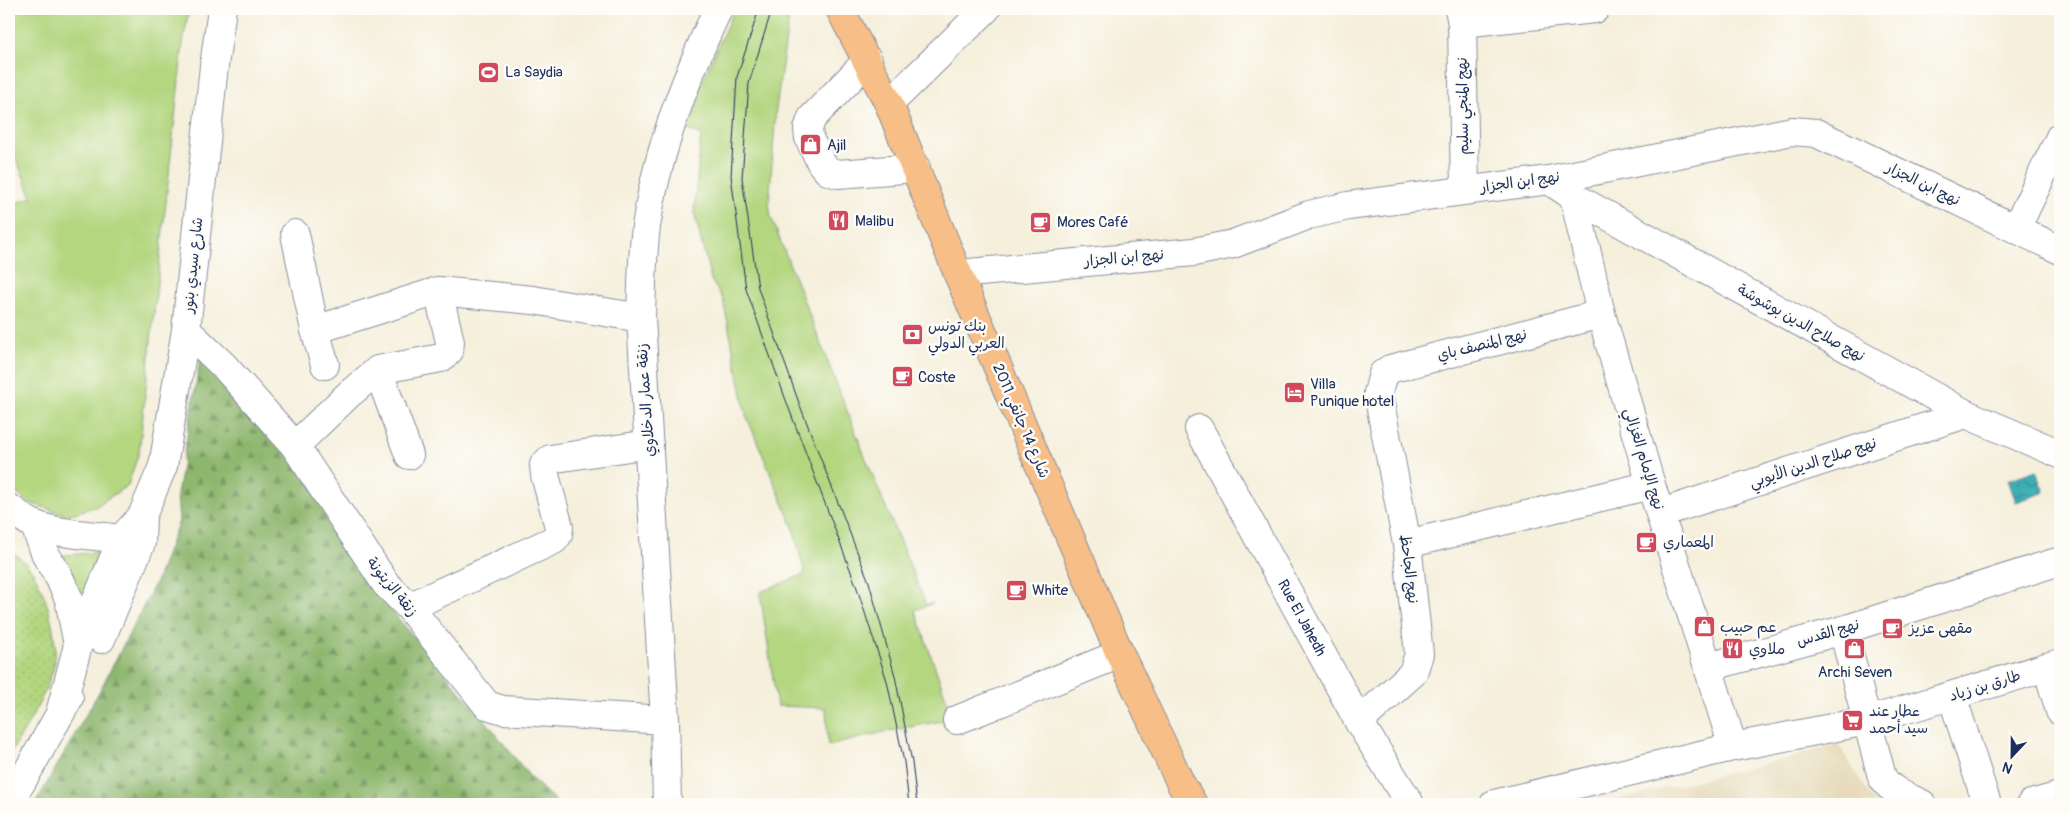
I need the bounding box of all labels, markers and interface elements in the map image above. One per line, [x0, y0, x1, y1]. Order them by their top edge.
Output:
street label: نهج المنجي سليم [1453, 57, 1476, 155]
sports icon: La Saydia [477, 60, 501, 84]
place label: La Saydia [505, 63, 563, 82]
shop icon: Ajil [799, 133, 823, 157]
place label: Ajil [827, 136, 846, 155]
street label: نهج ابن الجزار [1882, 157, 1963, 210]
street label: نهج ابن الجزار [1478, 167, 1561, 197]
restaurant icon: Malibu [827, 209, 851, 233]
cafe icon: Mores Café [1029, 210, 1053, 234]
place label: Malibu [855, 212, 894, 231]
place label: Mores Café [1057, 213, 1129, 232]
street label: شارع سيدي بنور [178, 216, 208, 315]
street label: نهج ابن الجزار [1082, 245, 1165, 271]
street label: نهج صلاح الدين بوشوشة [1734, 280, 1868, 366]
place label: بنك تونس العربي الدولي [928, 317, 1005, 356]
bank icon: بنك تونس العربي الدولي [900, 323, 924, 347]
street label: نهج المنصف باي [1435, 325, 1529, 366]
street label: زنقة عمار الدخلاوي [633, 343, 660, 457]
street label: شارع 14 جانفي 2011 [985, 361, 1054, 482]
cafe icon: Coste [890, 365, 914, 389]
place label: Coste [918, 368, 956, 387]
place label: Villa Punique hotel [1310, 375, 1394, 411]
hotel icon: Villa Punique hotel [1282, 381, 1306, 405]
street label: نهج الإمام الغزالي [1617, 406, 1669, 513]
street label: نهج صلاح الدين الأيوبي [1747, 433, 1880, 495]
cafe icon: المعماري [1635, 530, 1659, 554]
street label: نهج الجاحظ [1395, 533, 1423, 605]
place label: المعماري [1663, 533, 1714, 553]
street label: زنقة الزيتونة [362, 553, 422, 621]
street label: Rue El Jahedh [1273, 576, 1331, 659]
cafe icon: White [1004, 578, 1028, 602]
place label: White [1032, 581, 1069, 600]
shop icon: عم حبيب [1692, 615, 1716, 639]
street label: نهج القدس [1794, 615, 1862, 651]
cafe icon: مقهى عزيز [1881, 616, 1905, 640]
place label: عم حبيب [1720, 618, 1776, 639]
place label: مقهى عزيز [1907, 619, 1972, 638]
restaurant icon: ملاوي [1721, 637, 1745, 661]
shop icon: Archi Seven [1843, 637, 1867, 661]
place label: ملاوي [1749, 640, 1785, 660]
place label: Archi Seven [1818, 663, 1892, 682]
street label: طارق بن زياد [1947, 666, 2023, 706]
place label: عطار عند سيد أحمد [1869, 702, 1928, 738]
supermarket icon: عطار عند سيد أحمد [1841, 708, 1865, 732]
north arrow [1986, 730, 2036, 780]
text: N [2000, 758, 2015, 777]

